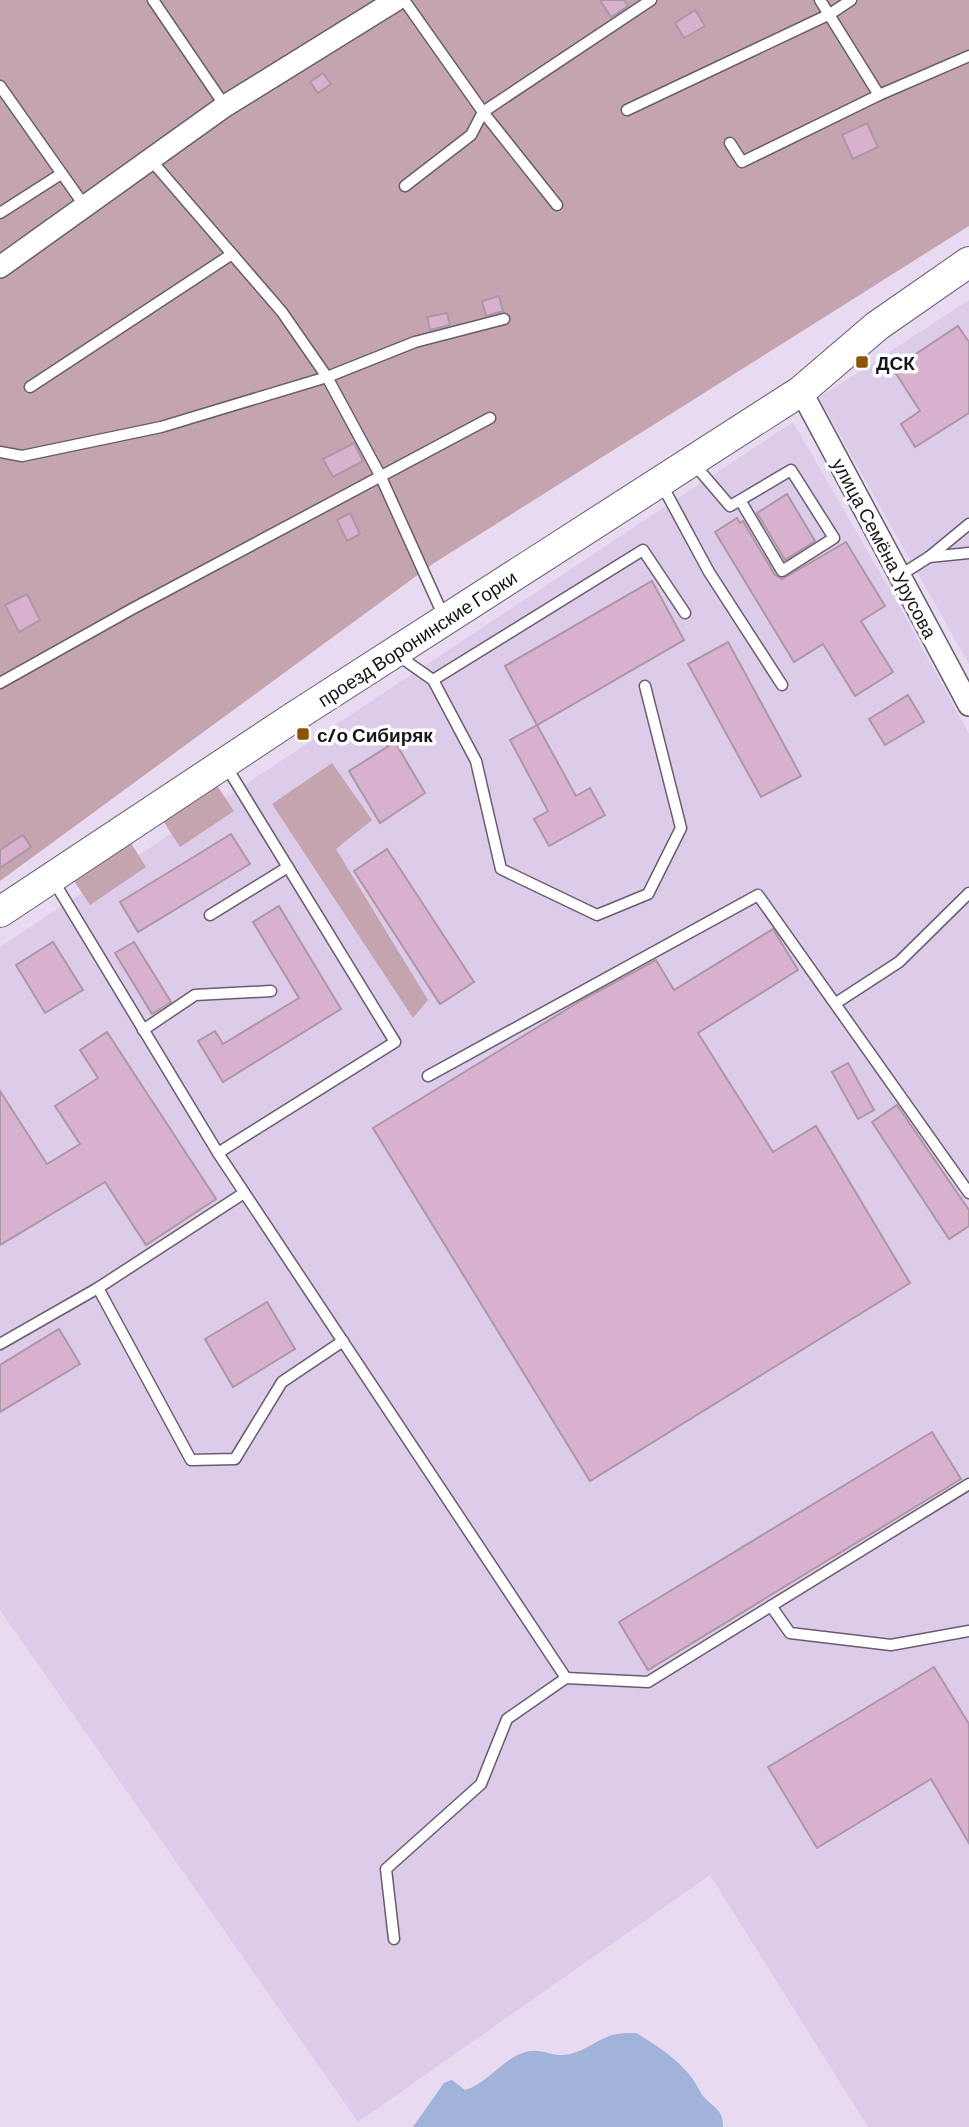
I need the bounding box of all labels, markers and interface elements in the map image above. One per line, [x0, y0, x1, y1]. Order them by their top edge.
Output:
place label: ДСК [876, 351, 915, 374]
marker: ДСК [854, 354, 870, 370]
street label: улица Семёна Урусова [828, 454, 942, 642]
street label: проезд Воронинские Горки [313, 565, 521, 711]
place label: с/о Сибиряк [317, 723, 433, 746]
marker: с/о Сибиряк [295, 726, 311, 742]

